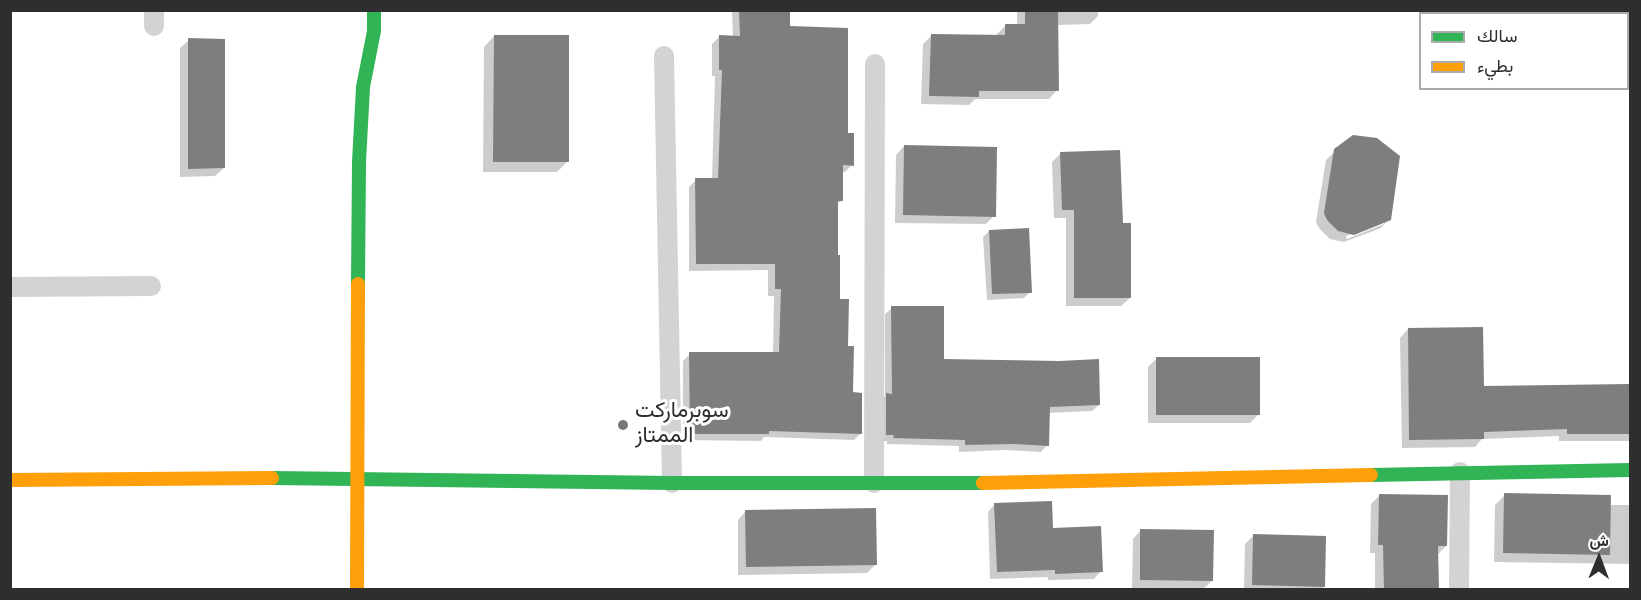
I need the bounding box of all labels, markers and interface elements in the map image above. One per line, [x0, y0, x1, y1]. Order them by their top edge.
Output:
legend [1419, 12, 1629, 90]
text: سالك [1477, 22, 1517, 49]
text: بطيء [1477, 52, 1513, 79]
place label: سوبرماركت الممتاز [635, 399, 729, 451]
marker: سوبرماركت الممتاز [616, 418, 630, 432]
north arrow [1569, 528, 1629, 588]
text: ش [1589, 528, 1609, 552]

